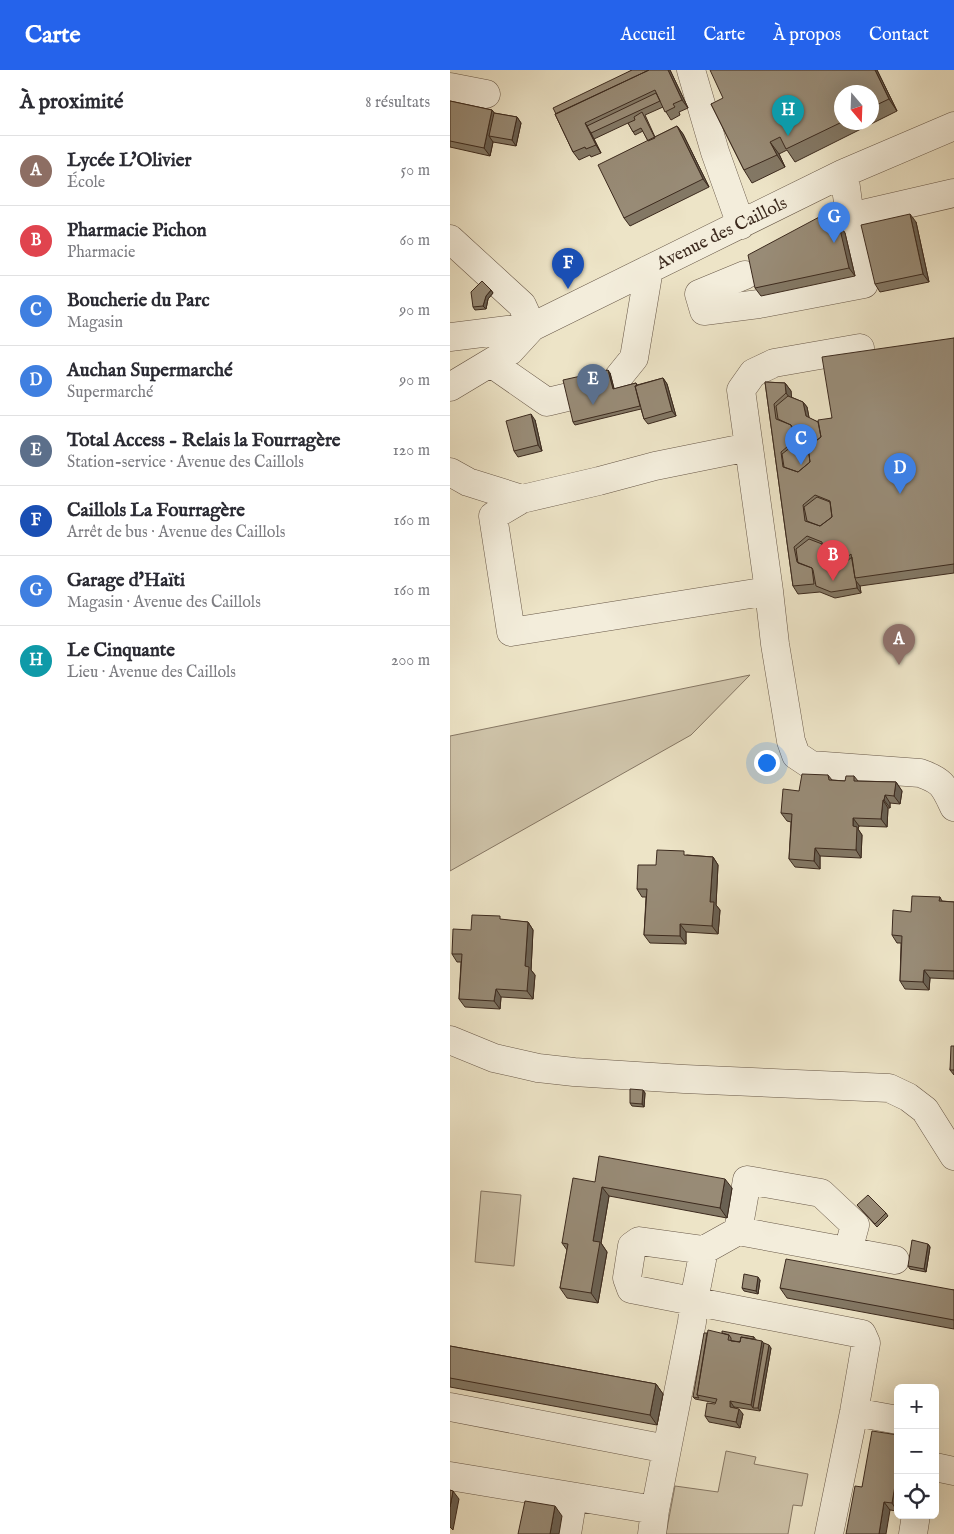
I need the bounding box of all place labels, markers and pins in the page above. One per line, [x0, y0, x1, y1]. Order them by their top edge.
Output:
pin: H [772, 95, 804, 136]
pin: G [818, 202, 850, 243]
pin: F [552, 248, 584, 289]
pin: E [577, 364, 609, 405]
pin: C [785, 424, 817, 465]
pin: D [884, 453, 916, 494]
pin: B [817, 540, 849, 581]
pin: A [883, 624, 915, 665]

